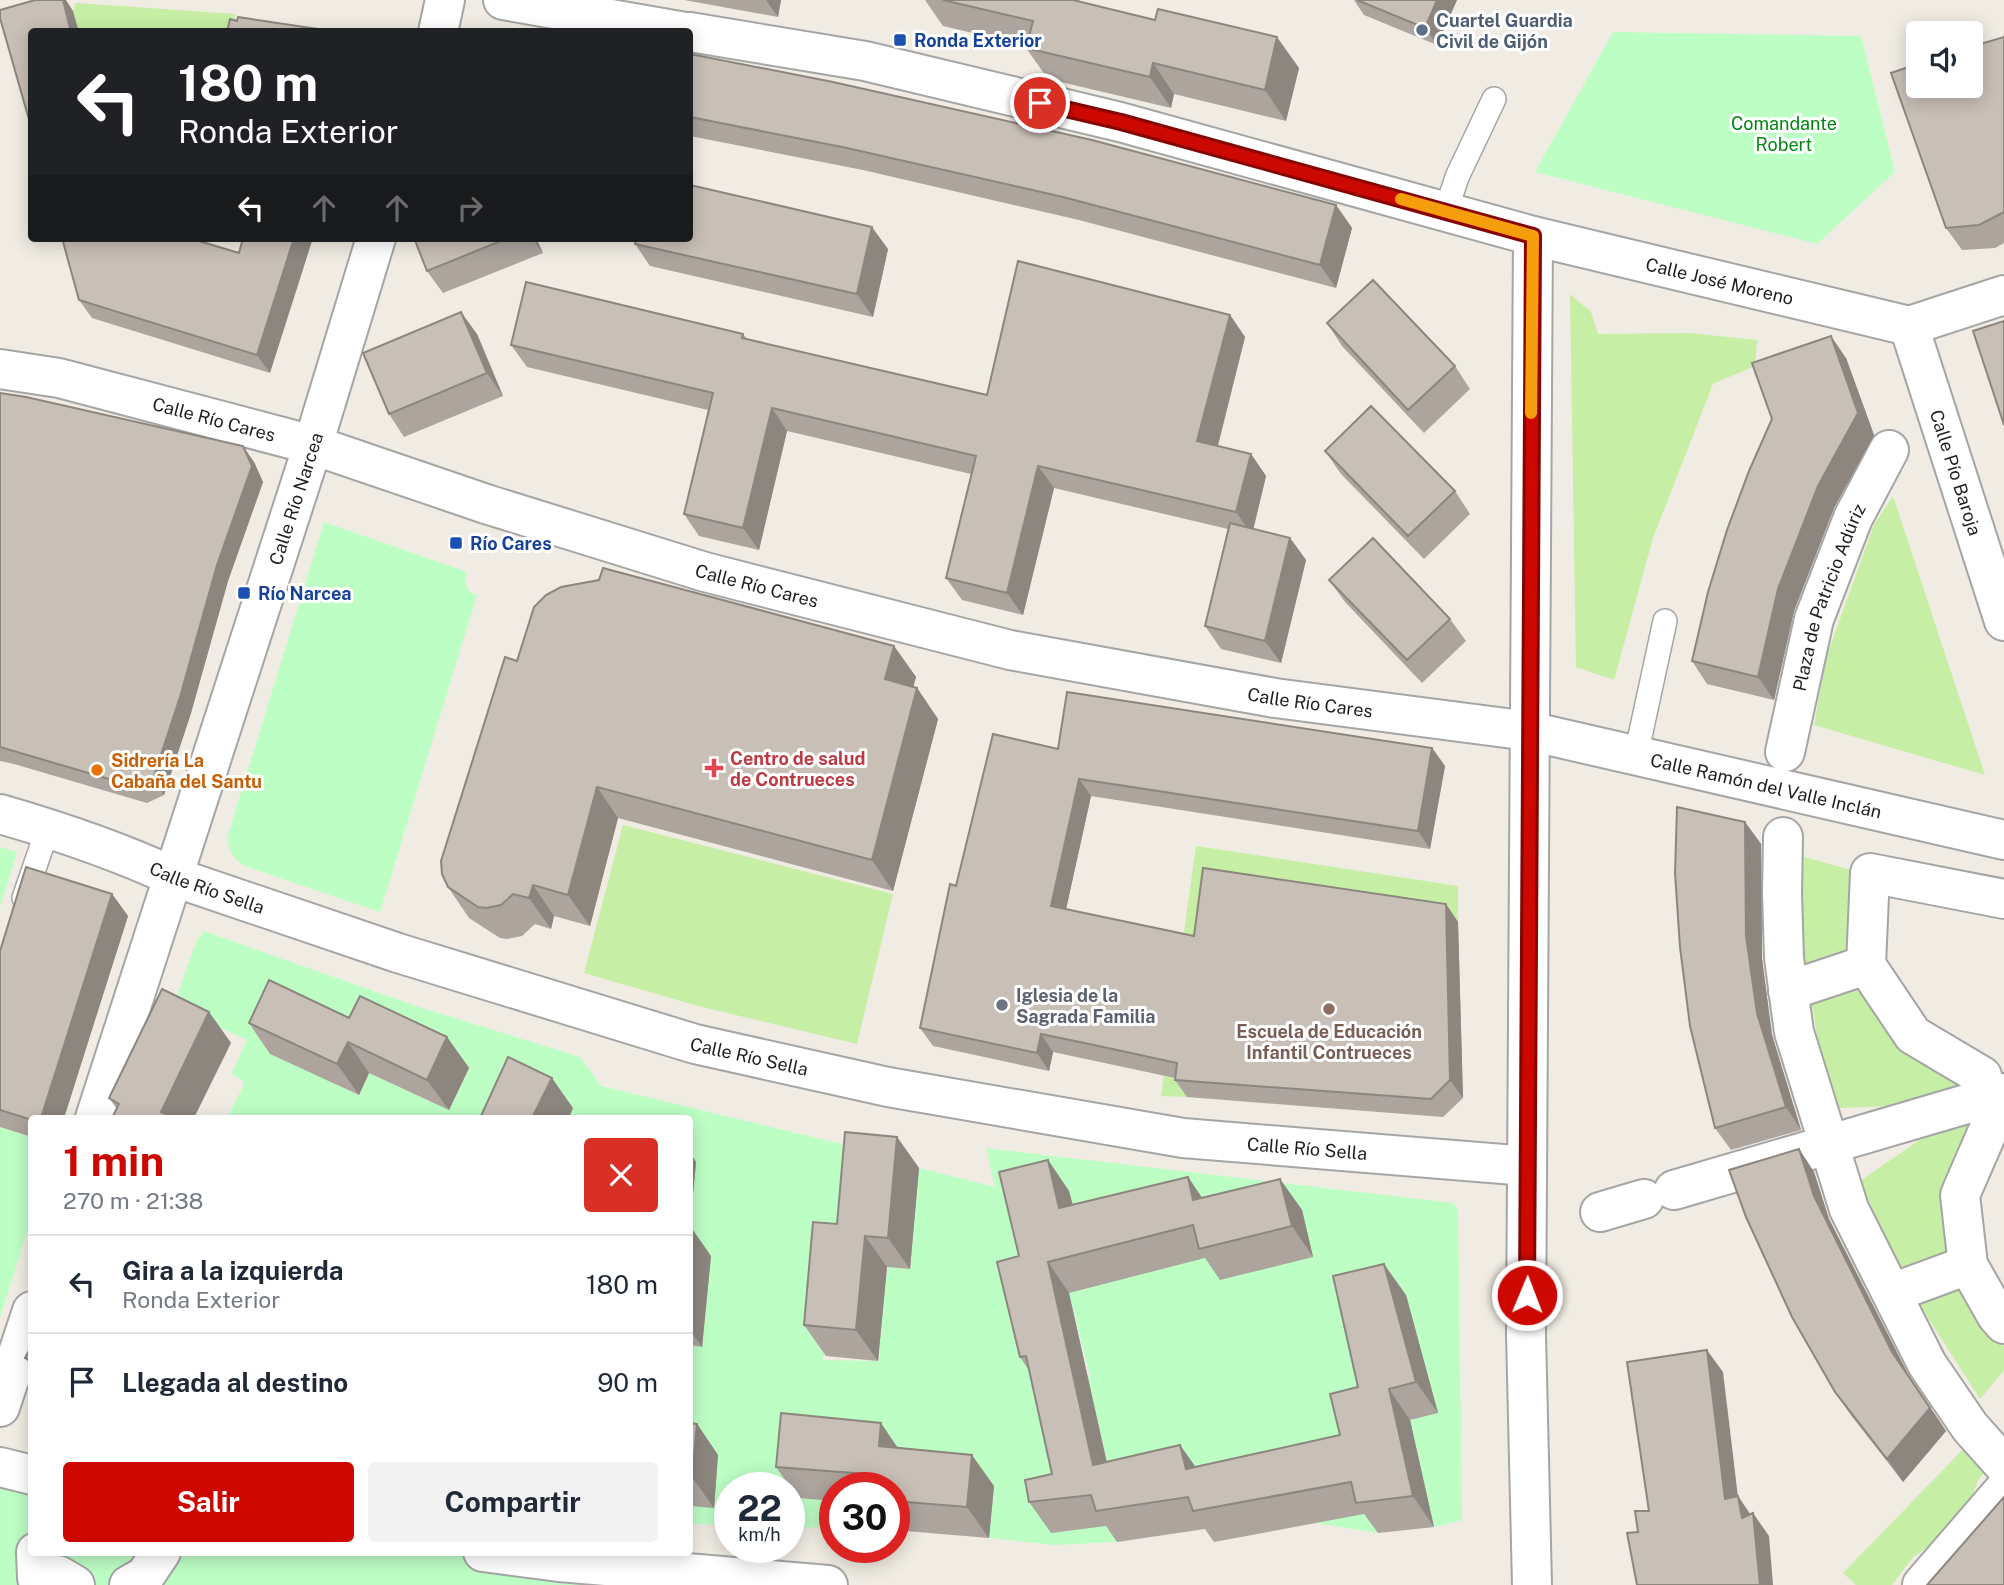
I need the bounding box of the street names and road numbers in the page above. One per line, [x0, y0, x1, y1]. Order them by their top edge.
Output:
street label: Calle José Moreno [1644, 253, 1796, 309]
street label: Calle Río Cares [150, 393, 278, 445]
street label: Calle Pío Baroja [1926, 407, 1986, 538]
street label: Calle Río Narcea [264, 430, 327, 568]
street label: Plaza de Patricio Adúriz [1788, 500, 1869, 693]
street label: Calle Río Cares [693, 559, 821, 611]
street label: Calle Río Cares [1246, 683, 1374, 721]
street label: Calle Ramón del Valle Inclán [1649, 749, 1884, 822]
street label: Calle Río Sella [147, 857, 267, 917]
street label: Calle Río Sella [688, 1033, 810, 1079]
street label: Calle Río Sella [1246, 1133, 1368, 1163]

